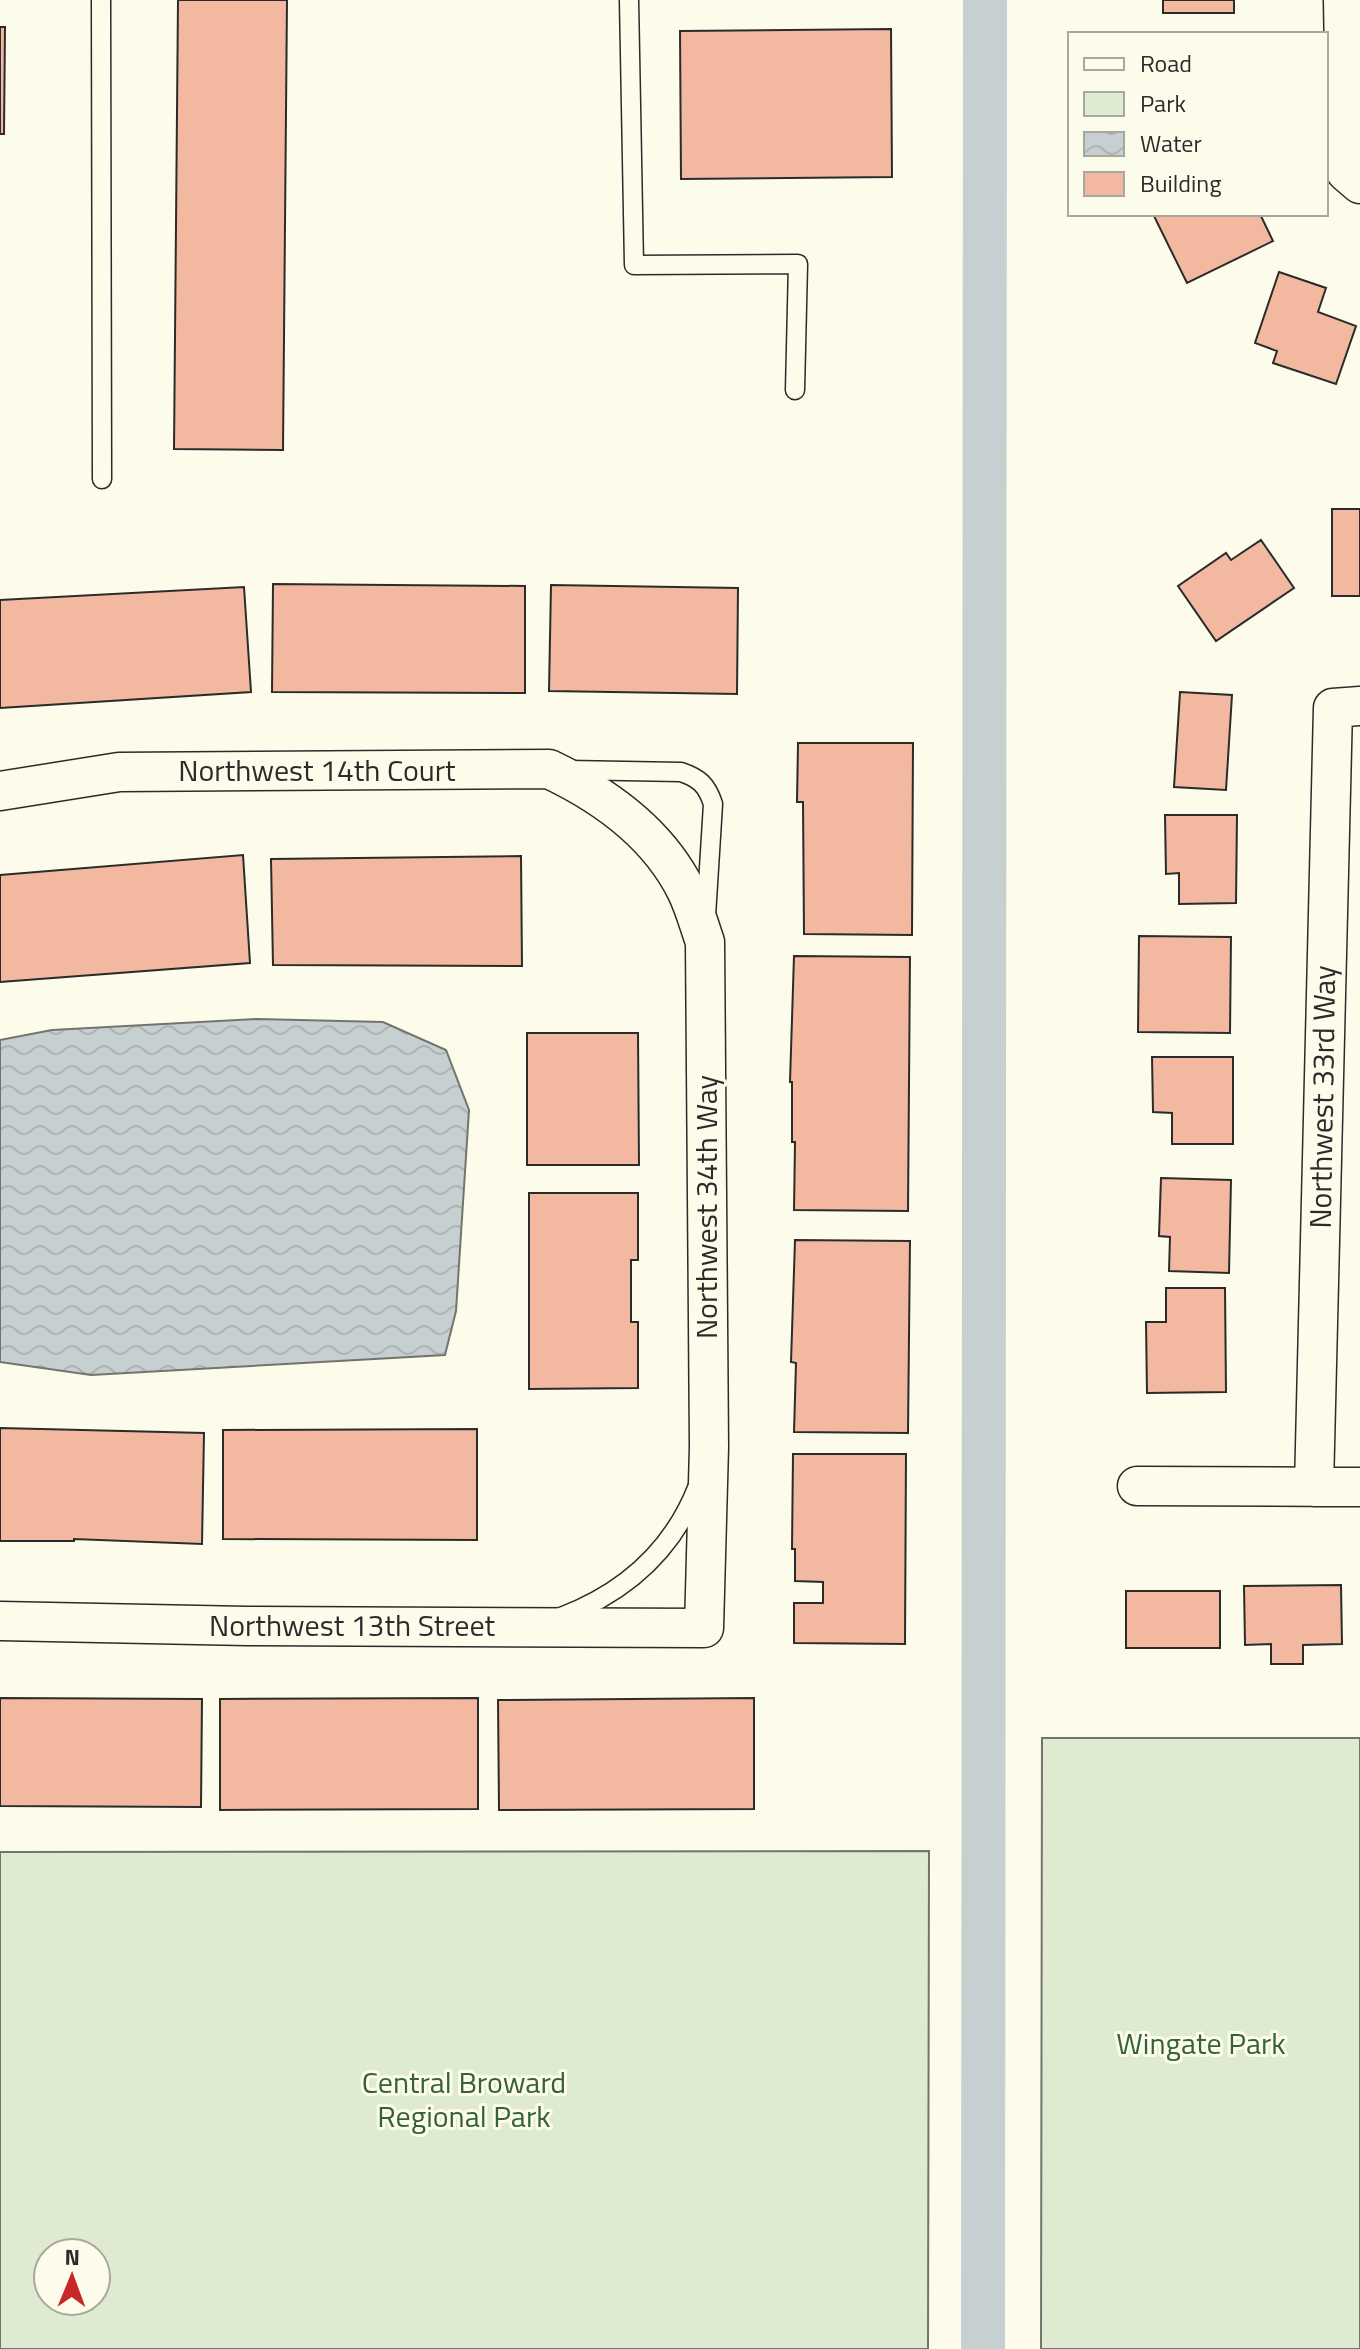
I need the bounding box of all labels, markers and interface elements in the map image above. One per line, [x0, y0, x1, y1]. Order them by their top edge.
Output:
legend [1068, 32, 1328, 216]
text: Road [1140, 45, 1192, 81]
text: Park [1140, 85, 1186, 121]
text: Water [1140, 125, 1202, 161]
text: Building [1140, 165, 1222, 201]
street label: Northwest 14th Court [178, 747, 456, 793]
street label: Northwest 33rd Way [1297, 965, 1347, 1229]
street label: Northwest 34th Way [683, 1075, 729, 1339]
street label: Northwest 13th Street [209, 1602, 495, 1648]
park label: Wingate Park [1116, 2020, 1286, 2066]
park label: Central Broward Regional Park [362, 2059, 566, 2139]
north arrow [32, 2237, 112, 2317]
text: N [64, 2240, 80, 2274]

